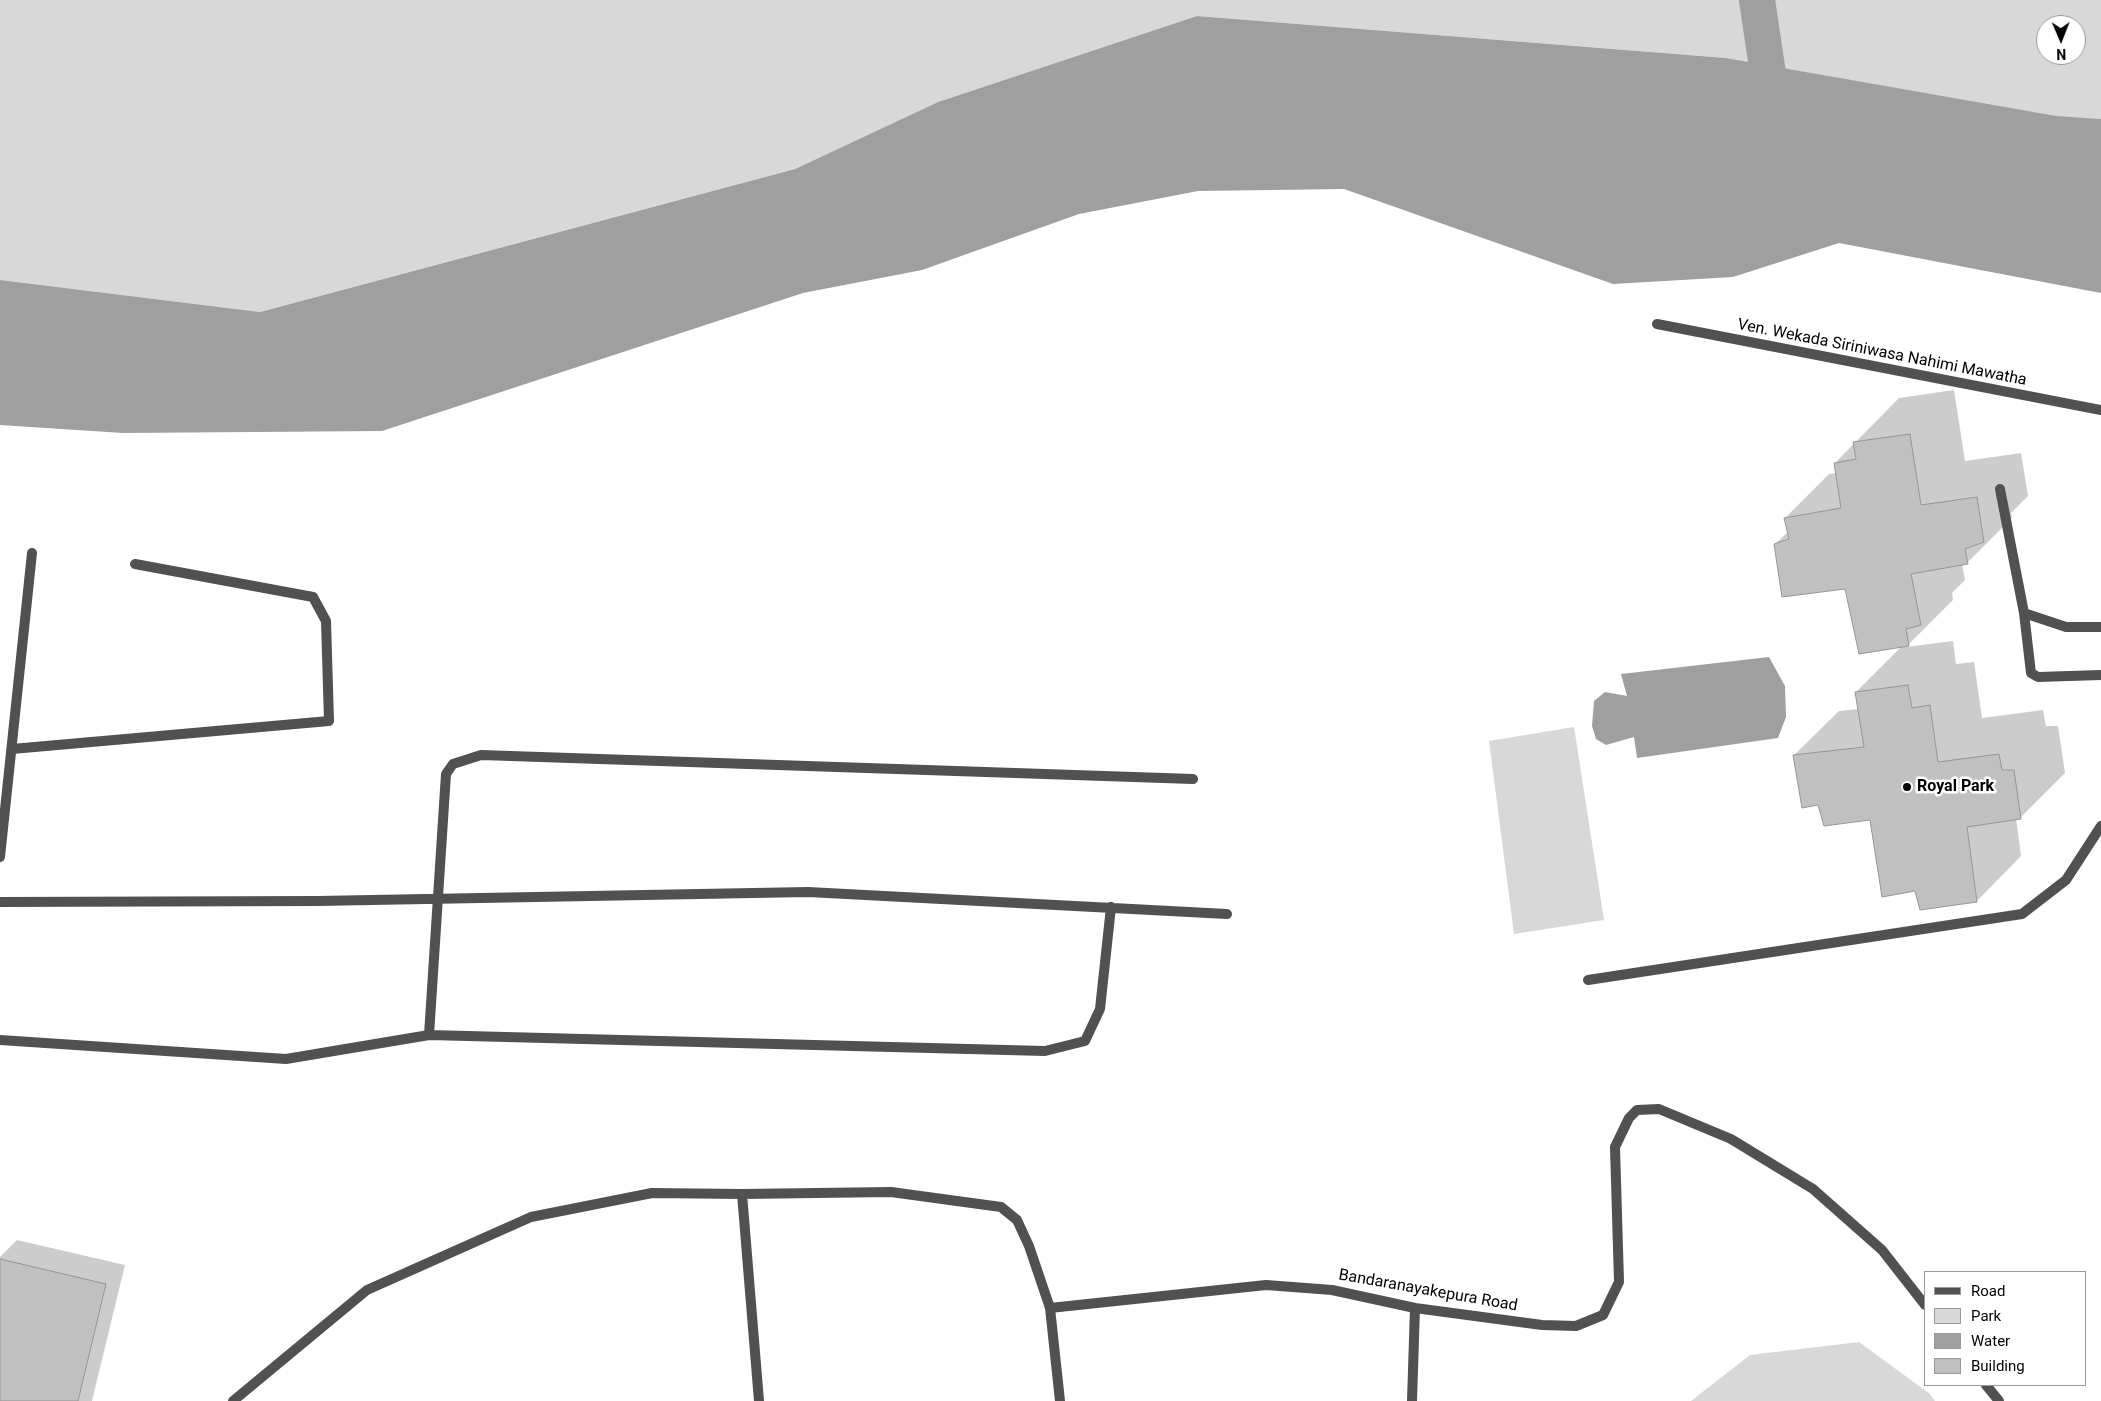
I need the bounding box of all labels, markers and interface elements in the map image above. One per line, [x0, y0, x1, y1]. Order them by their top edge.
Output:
north arrow [2036, 15, 2086, 65]
text: N [2056, 46, 2066, 62]
street label: Ven. Wekada Siriniwasa Nahimi Mawatha [1736, 316, 2028, 390]
place label: Royal Park [1917, 777, 1994, 797]
marker: Royal Park [1901, 781, 1913, 793]
street label: Bandaranayakepura Road [1337, 1266, 1519, 1316]
legend [1924, 1271, 2086, 1386]
text: Road [1971, 1282, 2005, 1300]
text: Park [1971, 1307, 2001, 1325]
text: Water [1971, 1332, 2010, 1350]
text: Building [1971, 1357, 2025, 1375]

